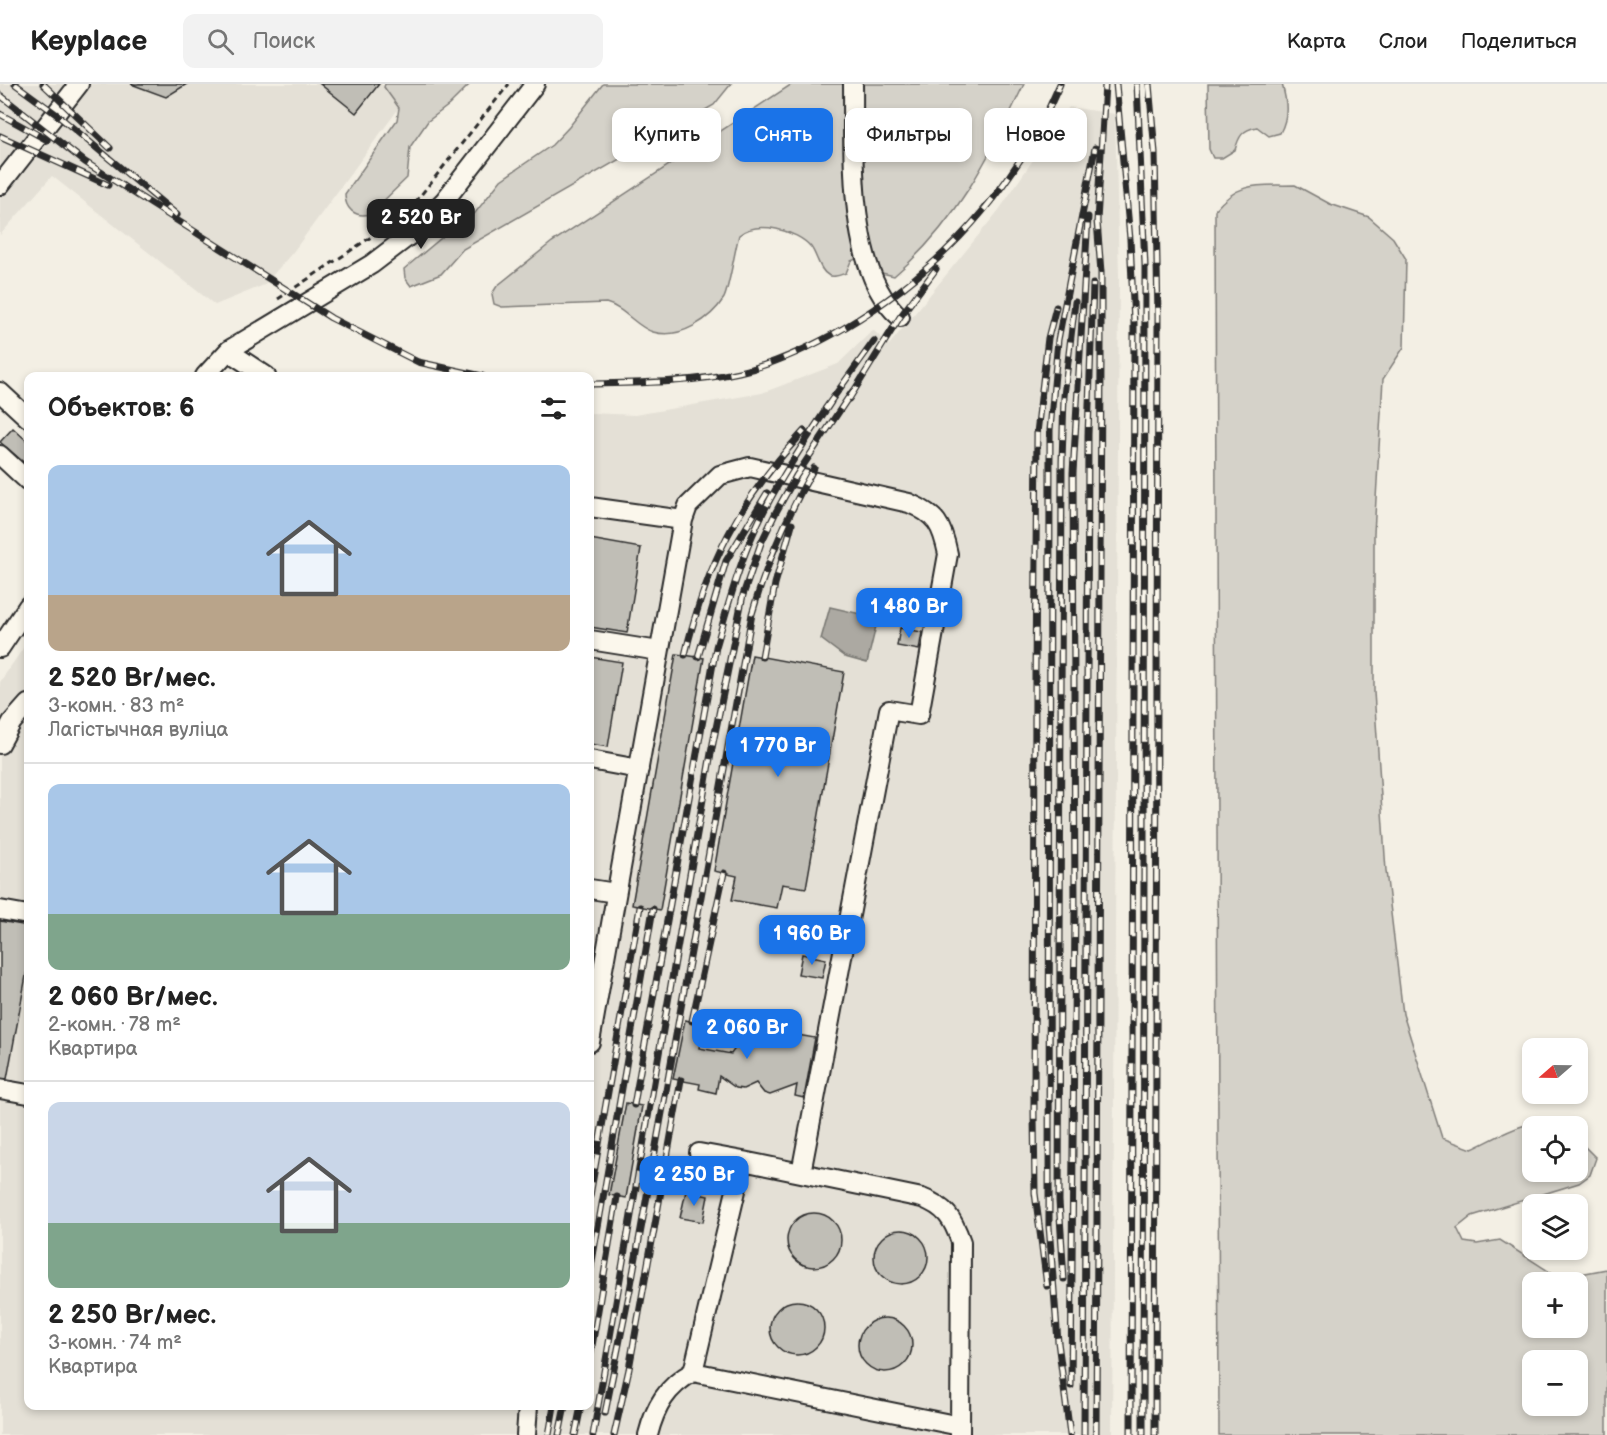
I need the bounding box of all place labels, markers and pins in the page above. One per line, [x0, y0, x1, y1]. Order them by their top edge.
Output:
pin: 2 520 Br [359, 199, 483, 250]
pin: 1 480 Br [847, 588, 971, 639]
pin: 1 770 Br [716, 727, 840, 778]
pin: 1 960 Br [750, 915, 874, 966]
pin: 2 060 Br [685, 1009, 809, 1060]
pin: 2 250 Br [632, 1156, 756, 1207]

